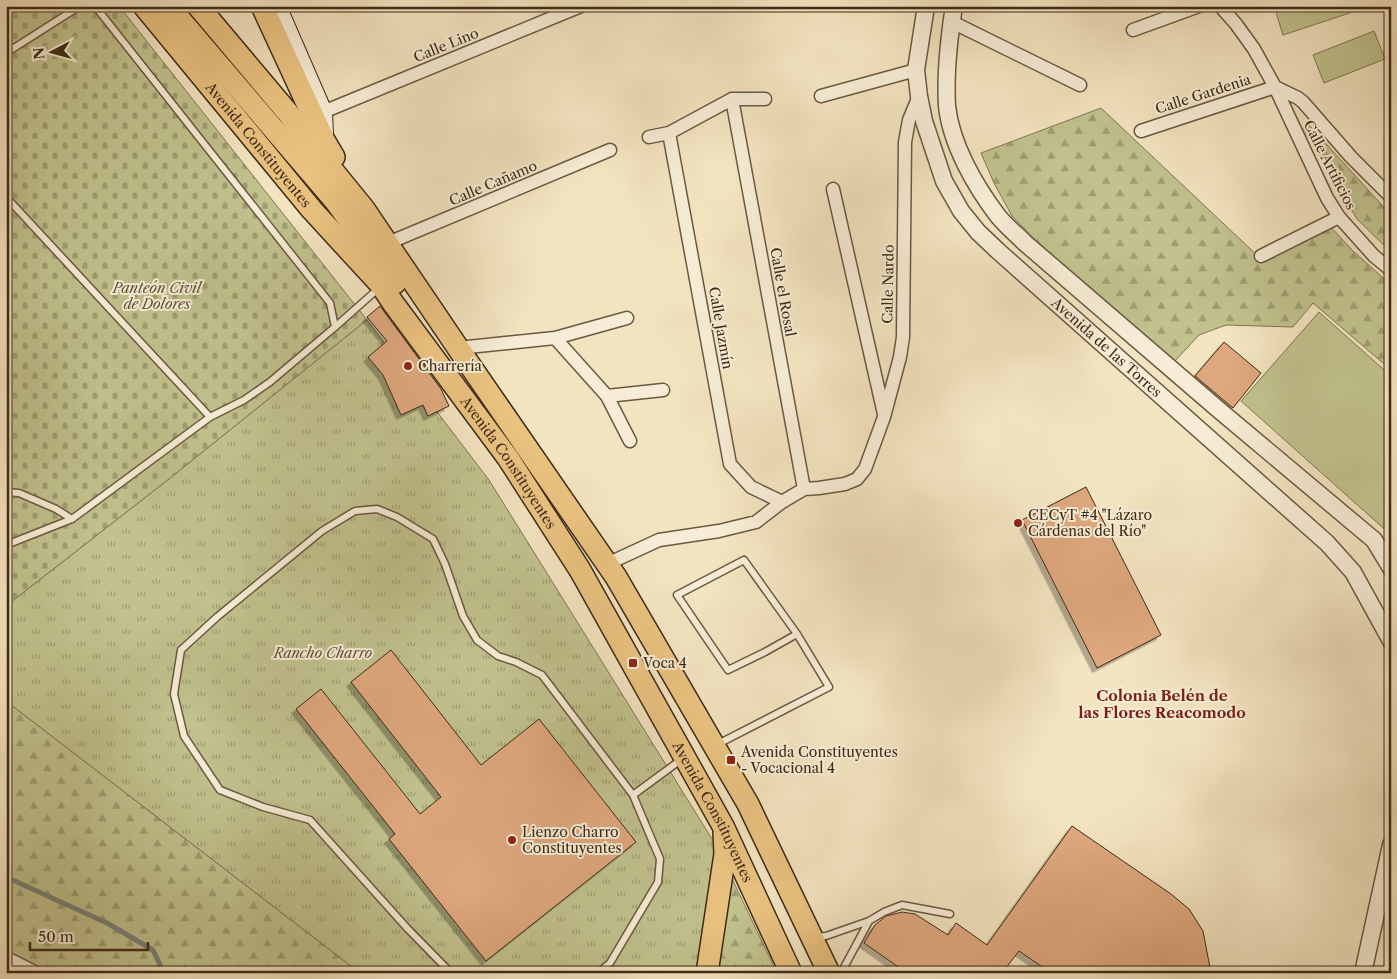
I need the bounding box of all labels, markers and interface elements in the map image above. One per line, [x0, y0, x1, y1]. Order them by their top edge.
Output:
street label: Calle Lino [411, 24, 481, 66]
north arrow [28, 28, 78, 78]
text: N [29, 46, 49, 60]
street label: Calle Gardenia [1153, 70, 1254, 118]
street label: Avenida Constituyentes [201, 78, 315, 211]
street label: Calle Artificios [1300, 117, 1360, 213]
street label: Calle Cañamo [446, 156, 540, 210]
street label: Calle Nardo [878, 244, 898, 324]
street label: Calle el Rosal [766, 246, 800, 338]
park label: Panteón Civil de Dolores [112, 279, 203, 313]
street label: Calle Jazmín [705, 285, 737, 371]
street label: Avenida de las Torres [1047, 293, 1166, 401]
place label: Charrería [418, 357, 483, 375]
marker: Charrería [402, 360, 414, 372]
street label: Avenida Constituyentes [456, 392, 560, 532]
place label: CECyT #4 "Lázaro Cárdenas del Río" [1028, 506, 1152, 540]
marker: CECyT #4 "Lázaro Cárdenas del Río" [1012, 517, 1024, 529]
park label: Rancho Charro [273, 644, 372, 662]
place label: Voca 4 [642, 654, 687, 672]
marker: Voca 4 [627, 657, 639, 669]
district label: Colonia Belén de las Flores Reacomodo [1078, 686, 1246, 722]
street label: Avenida Constituyentes [668, 737, 757, 885]
place label: Avenida Constituyentes - Vocacional 4 [740, 743, 898, 777]
marker: Avenida Constituyentes - Vocacional 4 [725, 754, 737, 766]
place label: Lienzo Charro Constituyentes [522, 823, 622, 857]
marker: Lienzo Charro Constituyentes [506, 834, 518, 846]
scale bar [30, 919, 148, 951]
text: 50 m [38, 927, 74, 946]

